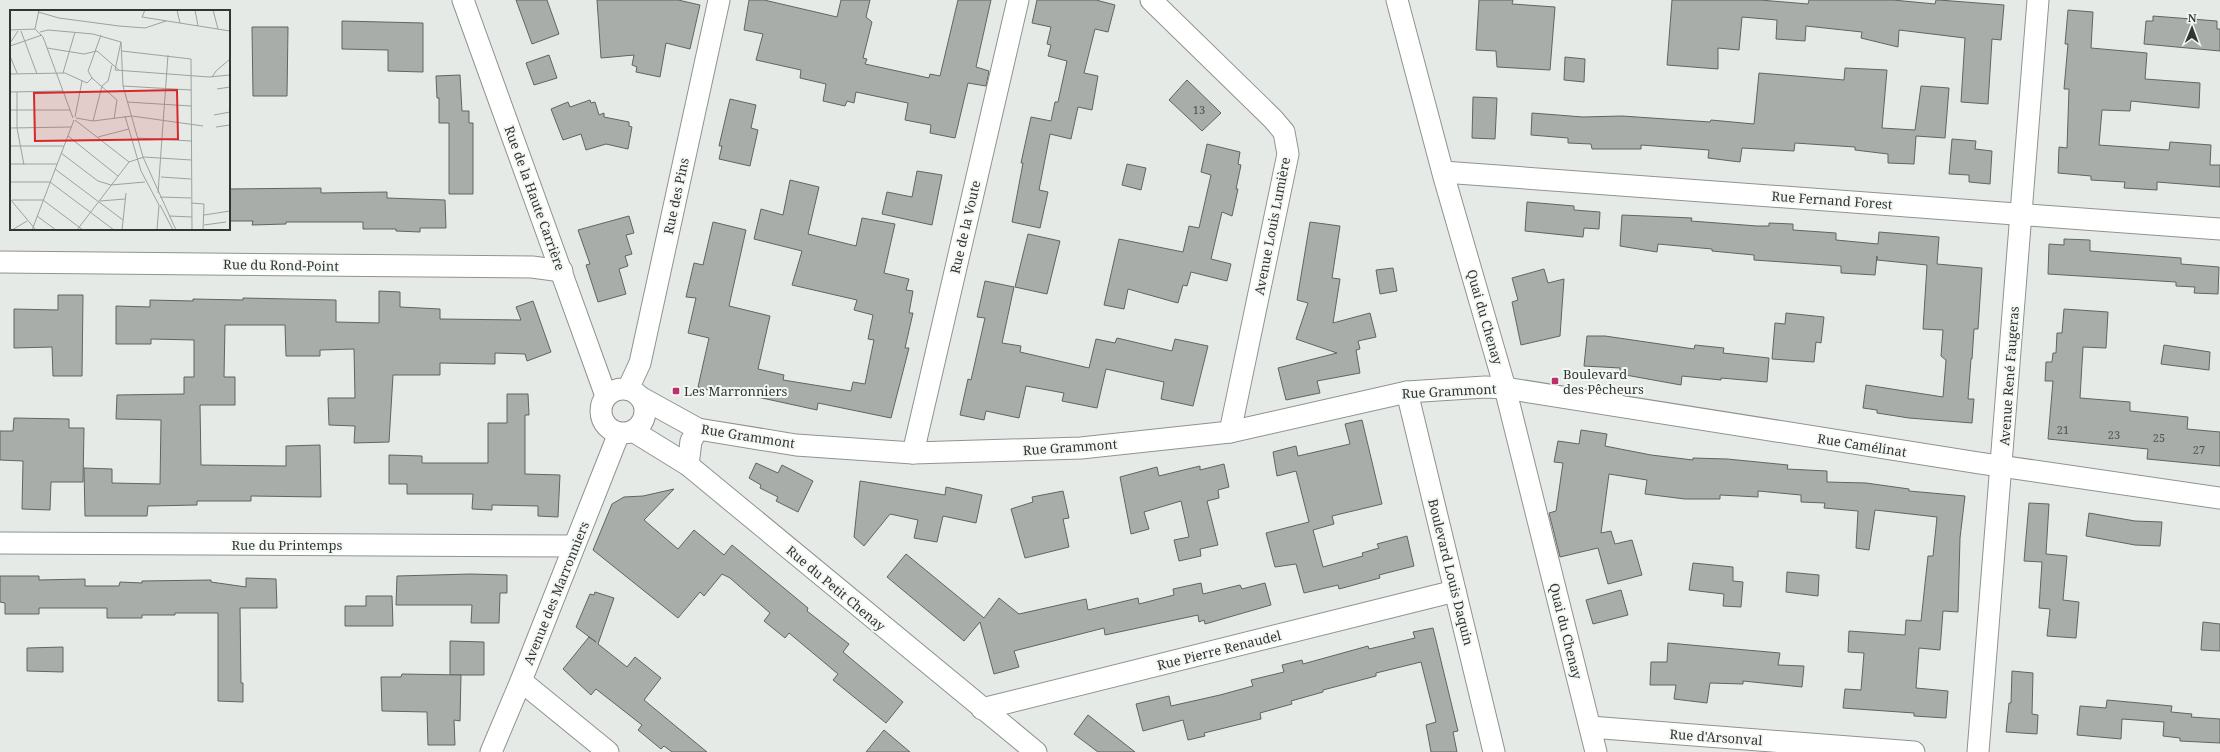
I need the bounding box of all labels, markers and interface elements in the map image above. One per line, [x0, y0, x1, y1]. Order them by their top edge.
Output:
north arrow [2172, 8, 2212, 48]
inset map [10, 10, 230, 230]
text: N [2188, 10, 2197, 25]
house number: 13 [1193, 102, 1205, 117]
street label: Rue de la Haute Carrière [500, 123, 570, 273]
street label: Rue des Pins [659, 156, 693, 236]
street label: Avenue Louis Lumière [1250, 156, 1294, 296]
street label: Rue de la Voute [945, 178, 985, 276]
street label: Rue Fernand Forest [1771, 187, 1893, 213]
street label: Rue du Rond-Point [223, 255, 339, 275]
street label: Quai du Chenay [1463, 267, 1507, 367]
street label: Avenue René Faugeras [1995, 306, 2023, 446]
place label: Boulevard des Pêcheurs [1563, 365, 1644, 398]
marker: Boulevard des Pêcheurs [1550, 376, 1560, 386]
street label: Rue Grammont [1401, 380, 1497, 402]
place label: Les Marronniers [684, 382, 788, 400]
marker: Les Marronniers [671, 386, 681, 396]
street label: Rue Grammont [700, 420, 797, 452]
house number: 21 [2057, 422, 2069, 437]
house number: 23 [2108, 427, 2120, 442]
street label: Rue Camélinat [1816, 429, 1908, 461]
house number: 25 [2153, 430, 2165, 445]
street label: Rue Grammont [1022, 435, 1118, 459]
house number: 27 [2193, 442, 2205, 457]
street label: Boulevard Louis Daquin [1424, 497, 1478, 648]
street label: Avenue des Marronniers [519, 519, 593, 667]
street label: Rue du Printemps [232, 536, 343, 554]
street label: Rue du Petit Chenay [783, 541, 890, 635]
street label: Quai du Chenay [1545, 581, 1587, 682]
street label: Rue Pierre Renaudel [1155, 626, 1283, 674]
street label: Rue d'Arsonval [1669, 725, 1763, 749]

